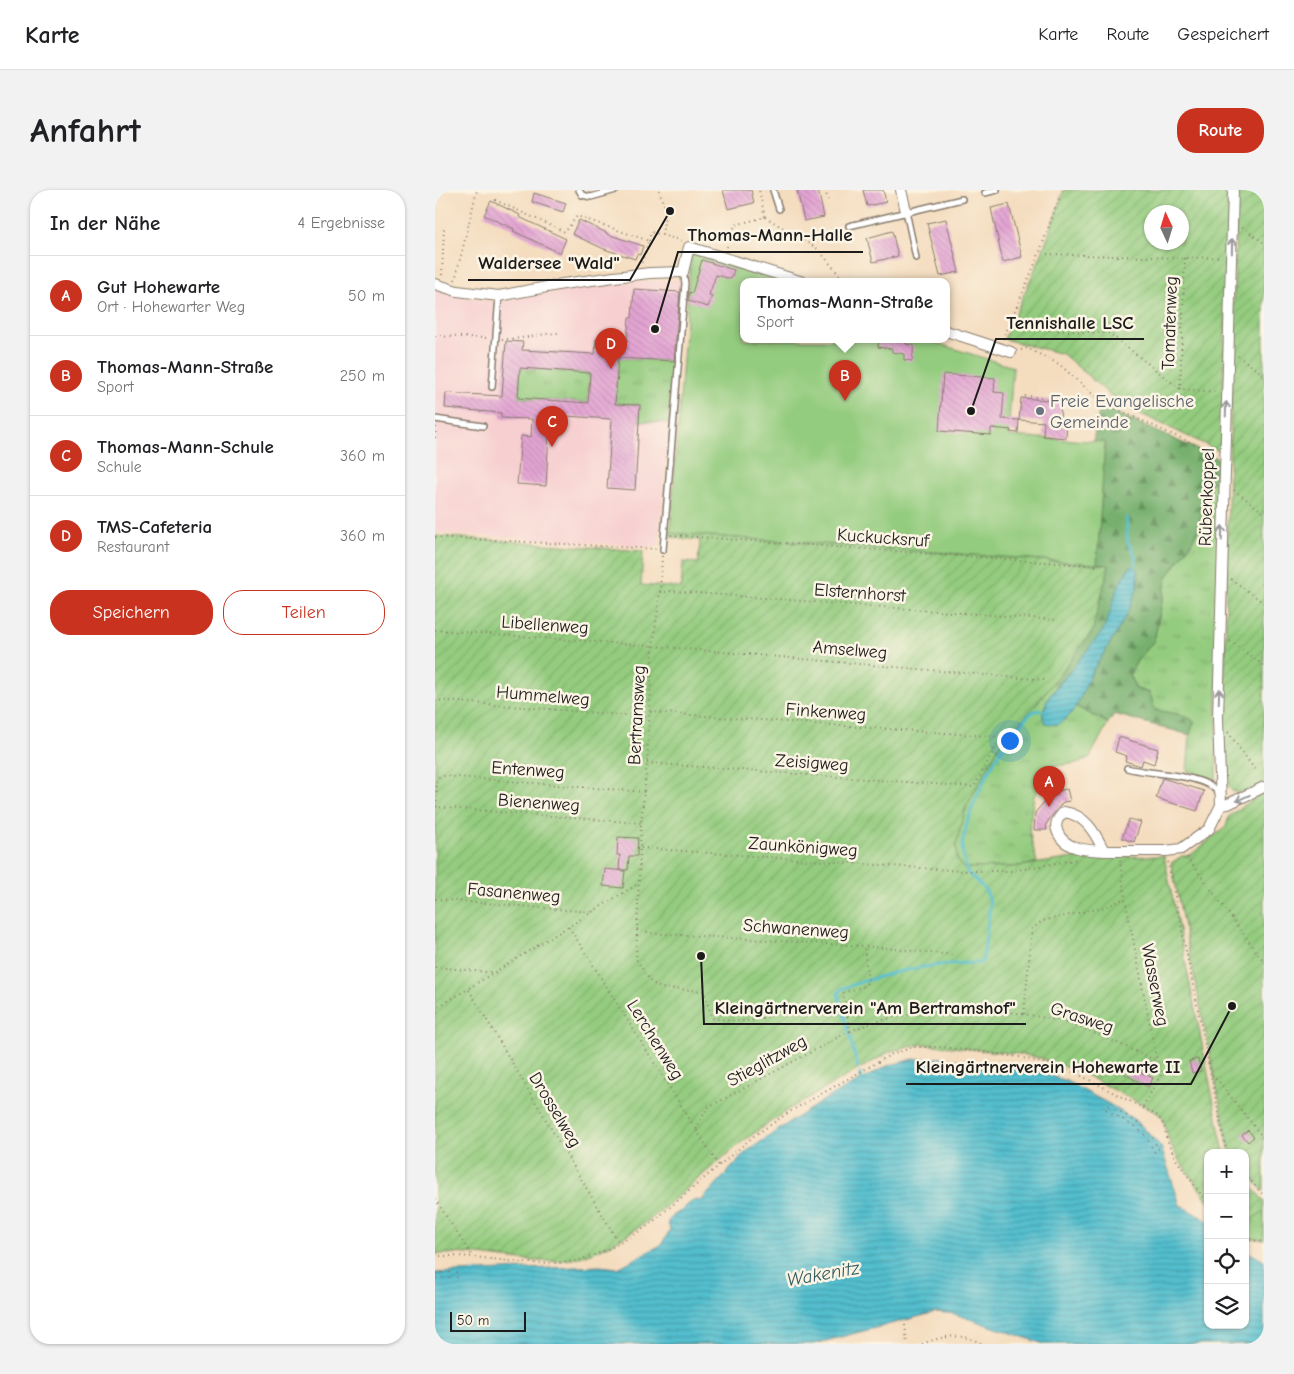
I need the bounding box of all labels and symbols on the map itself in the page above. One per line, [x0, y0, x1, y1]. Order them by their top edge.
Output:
north arrow [1144, 205, 1189, 250]
callout: Thomas-Mann-Halle [678, 218, 863, 252]
text: Thomas-Mann-Halle [687, 224, 853, 246]
one-way arrow [1227, 238, 1237, 254]
callout: Waldersee "Wald" [468, 246, 630, 280]
text: Waldersee "Wald" [478, 252, 620, 274]
street label: Tomatenweg [1158, 276, 1182, 370]
callout: Tennishalle LSC [996, 305, 1144, 339]
text: Tennishalle LSC [1006, 312, 1134, 334]
pin: D [595, 328, 627, 369]
pin: B [829, 360, 861, 401]
place label: Freie Evangelische Gemeinde [1050, 391, 1194, 433]
one-way arrow [1222, 401, 1231, 417]
marker: Freie Evangelische Gemeinde [1034, 405, 1046, 417]
pin: C [536, 406, 568, 447]
street label: Rübenkoppel [1195, 447, 1219, 547]
street label: Kuckucksruf [836, 524, 931, 552]
one-way arrow [1218, 525, 1227, 541]
street label: Elsternhorst [813, 579, 907, 607]
street label: Libellenweg [501, 611, 589, 639]
street label: Amselweg [812, 636, 888, 664]
street label: Bertramsweg [624, 665, 650, 765]
street label: Hummelweg [495, 681, 591, 711]
one-way arrow [1214, 688, 1224, 704]
street label: Finkenweg [785, 699, 867, 725]
your location [997, 728, 1023, 754]
street label: Zeisigweg [775, 750, 849, 776]
street label: Entenweg [491, 757, 565, 783]
pin: A [1033, 766, 1065, 807]
street label: Bienenweg [497, 790, 581, 816]
one-way arrow [1236, 793, 1251, 803]
street label: Zaunkönigweg [748, 833, 858, 861]
street label: Fasanenweg [467, 878, 561, 908]
street label: Schwanenweg [742, 915, 850, 943]
street label: Wasserweg [1137, 942, 1173, 1028]
callout: Kleingärtnerverein "Am Bertramshof" [704, 990, 1026, 1024]
street label: Lerchenweg [622, 996, 688, 1084]
text: Kleingärtnerverein "Am Bertramshof" [714, 997, 1016, 1019]
street label: Grasweg [1048, 998, 1116, 1038]
street label: Stieglitzweg [724, 1031, 810, 1091]
callout: Kleingärtnerverein Hohewarte II [906, 1050, 1191, 1084]
text: Kleingärtnerverein Hohewarte II [916, 1056, 1181, 1078]
street label: Drosselweg [524, 1068, 586, 1152]
water label: Wakenitz [785, 1257, 862, 1291]
scale bar [450, 1309, 526, 1332]

